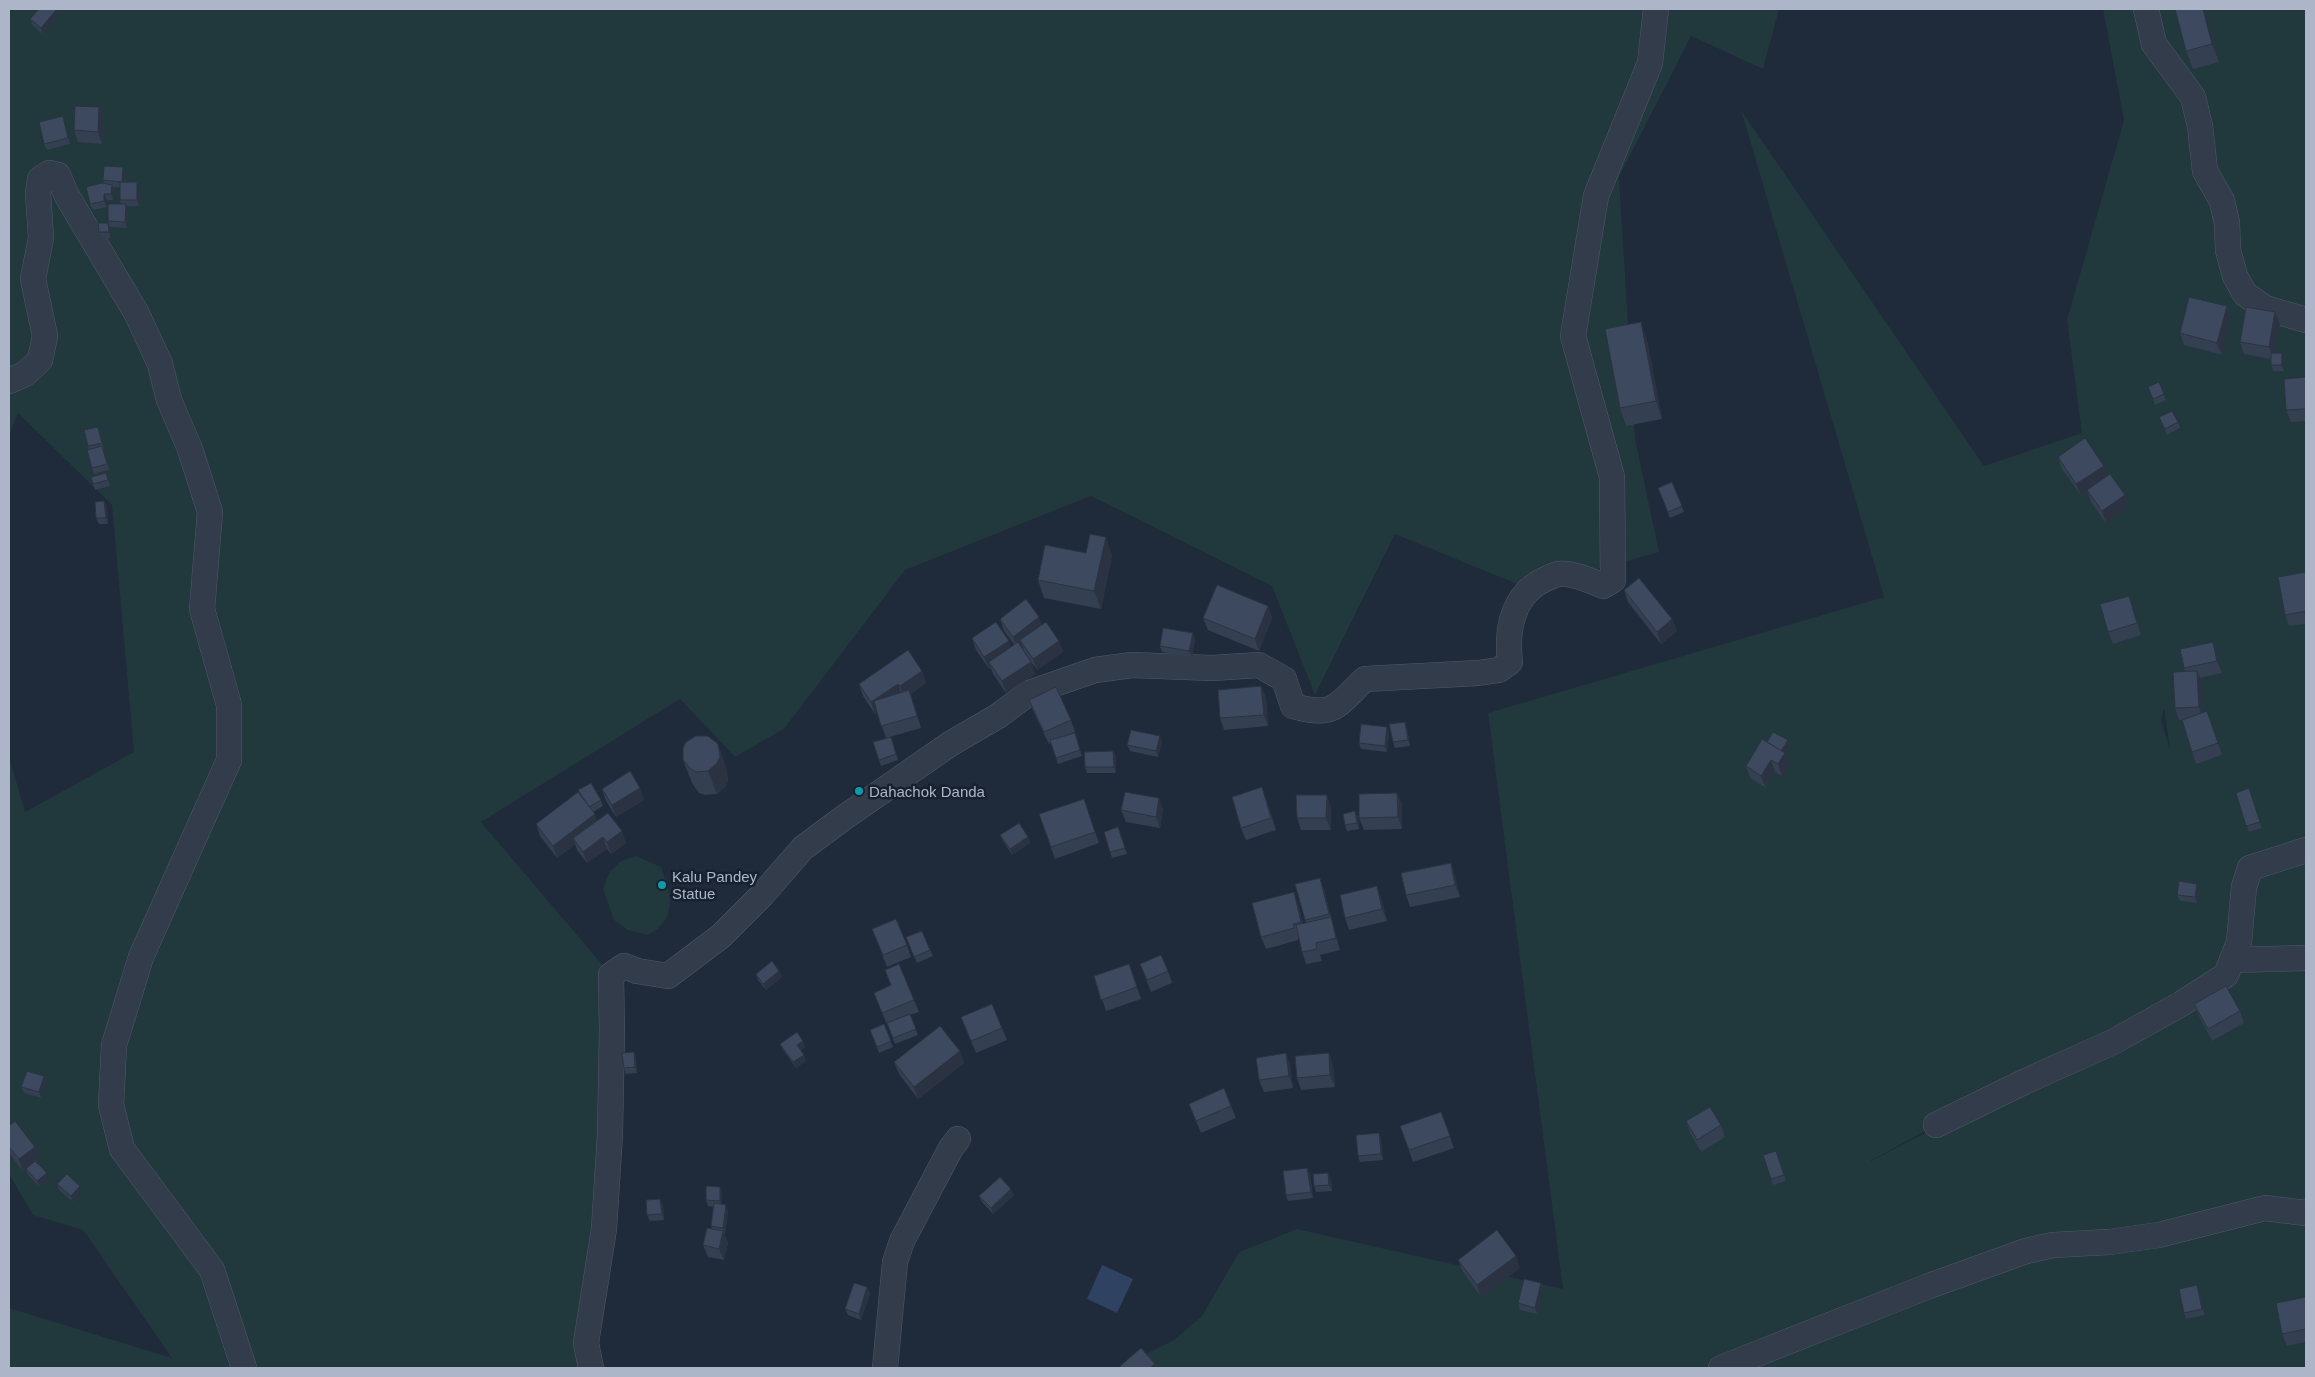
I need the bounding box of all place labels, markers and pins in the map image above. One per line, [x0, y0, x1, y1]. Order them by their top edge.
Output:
place label: Dahachok Danda [869, 783, 986, 800]
marker: Dahachok Danda [853, 785, 865, 797]
place label: Kalu Pandey Statue [672, 868, 758, 902]
marker: Kalu Pandey Statue [656, 879, 668, 891]

